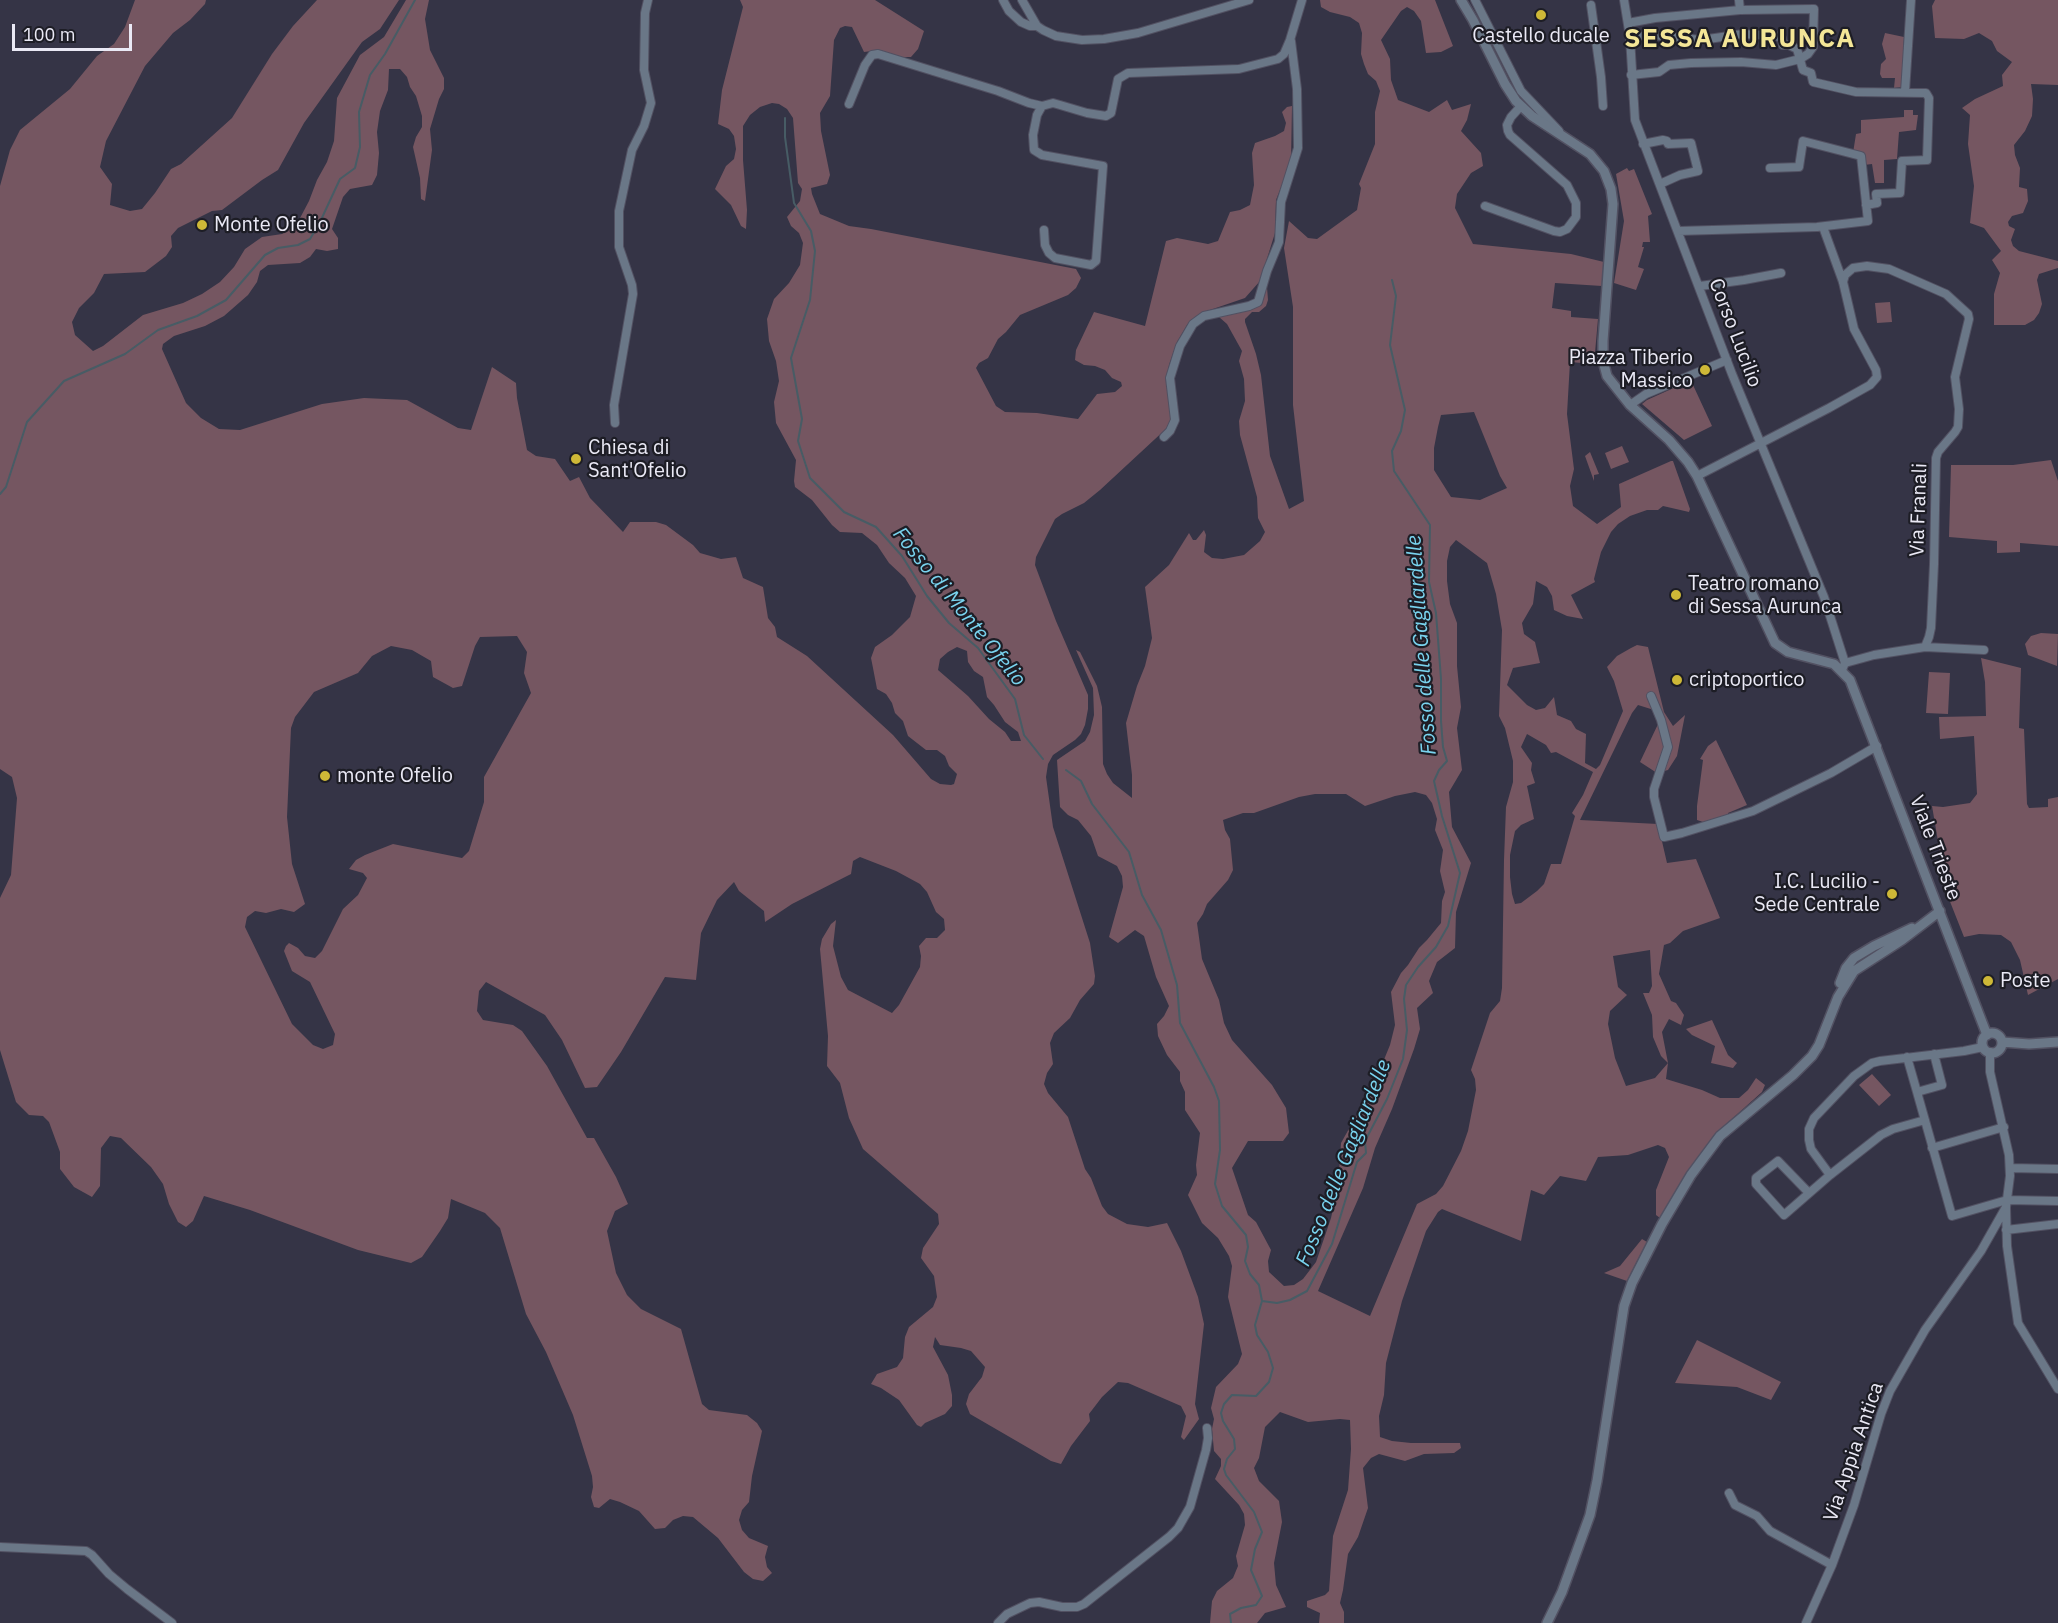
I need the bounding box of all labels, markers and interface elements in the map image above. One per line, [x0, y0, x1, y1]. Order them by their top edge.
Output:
marker: Castello ducale [1534, 8, 1548, 22]
scale bar [15, 12, 135, 50]
text: 100 m [23, 23, 75, 46]
district label: SESSA AURUNCA [1624, 23, 1856, 55]
place label: Castello ducale [1472, 24, 1610, 48]
place label: Monte Ofelio [214, 213, 329, 237]
marker: Monte Ofelio [195, 218, 209, 232]
street label: Corso Lucilio [1703, 275, 1767, 391]
place label: Piazza Tiberio Massico [1569, 346, 1693, 393]
marker: Piazza Tiberio Massico [1698, 363, 1712, 377]
place label: Chiesa di Sant'Ofelio [588, 436, 686, 483]
marker: Chiesa di Sant'Ofelio [569, 452, 583, 466]
street label: Via Franali [1905, 463, 1933, 557]
water label: Fosso di Monte Ofelio [887, 522, 1031, 692]
water label: Fosso delle Gagliardelle [1402, 534, 1442, 756]
place label: Teatro romano di Sessa Aurunca [1688, 572, 1842, 619]
marker: Teatro romano di Sessa Aurunca [1669, 588, 1683, 602]
place label: criptoportico [1689, 668, 1804, 692]
marker: criptoportico [1670, 673, 1684, 687]
place label: monte Ofelio [337, 764, 453, 788]
marker: monte Ofelio [318, 769, 332, 783]
street label: Viale Trieste [1904, 792, 1966, 904]
place label: I.C. Lucilio - Sede Centrale [1754, 870, 1880, 917]
marker: I.C. Lucilio - Sede Centrale [1885, 887, 1899, 901]
place label: Poste [2000, 969, 2050, 993]
marker: Poste [1981, 974, 1995, 988]
water label: Fosso delle Gagliardelle [1291, 1056, 1397, 1270]
street label: Via Appia Antica [1819, 1379, 1889, 1525]

